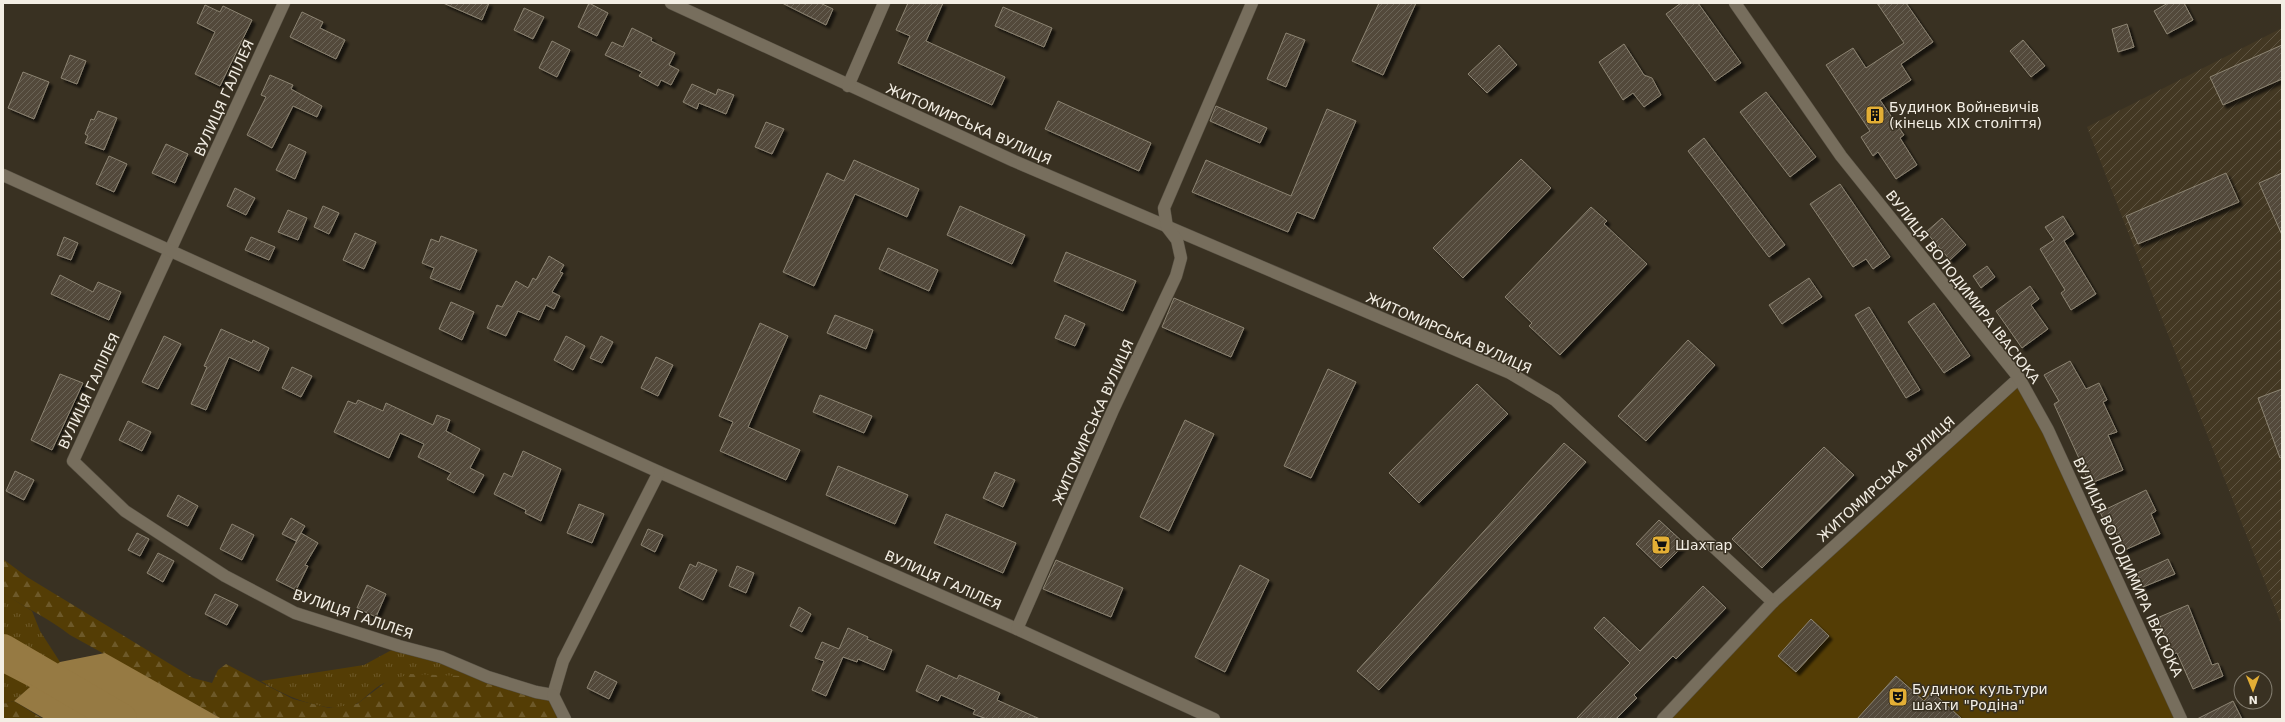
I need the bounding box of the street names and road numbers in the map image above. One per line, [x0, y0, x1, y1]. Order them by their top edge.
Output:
street label: ВУЛИЦЯ ГАЛІЛЕЯ [191, 37, 257, 159]
street label: ЖИТОМИРСЬКА ВУЛИЦЯ [884, 80, 1054, 168]
street label: ВУЛИЦЯ ВОЛОДИМИРА ІВАСЮКА [1883, 187, 2044, 387]
street label: ЖИТОМИРСЬКА ВУЛИЦЯ [1364, 289, 1534, 377]
street label: ВУЛИЦЯ ГАЛІЛЕЯ [55, 330, 123, 452]
street label: ЖИТОМИРСЬКА ВУЛИЦЯ [1049, 337, 1137, 507]
street label: ЖИТОМИРСЬКА ВУЛИЦЯ [1814, 413, 1958, 545]
street label: ВУЛИЦЯ ВОЛОДИМИРА ІВАСЮКА [2070, 455, 2186, 680]
street label: ВУЛИЦЯ ГАЛІЛЕЯ [882, 547, 1004, 613]
street label: ВУЛИЦЯ ГАЛІЛЕЯ [291, 586, 415, 642]

